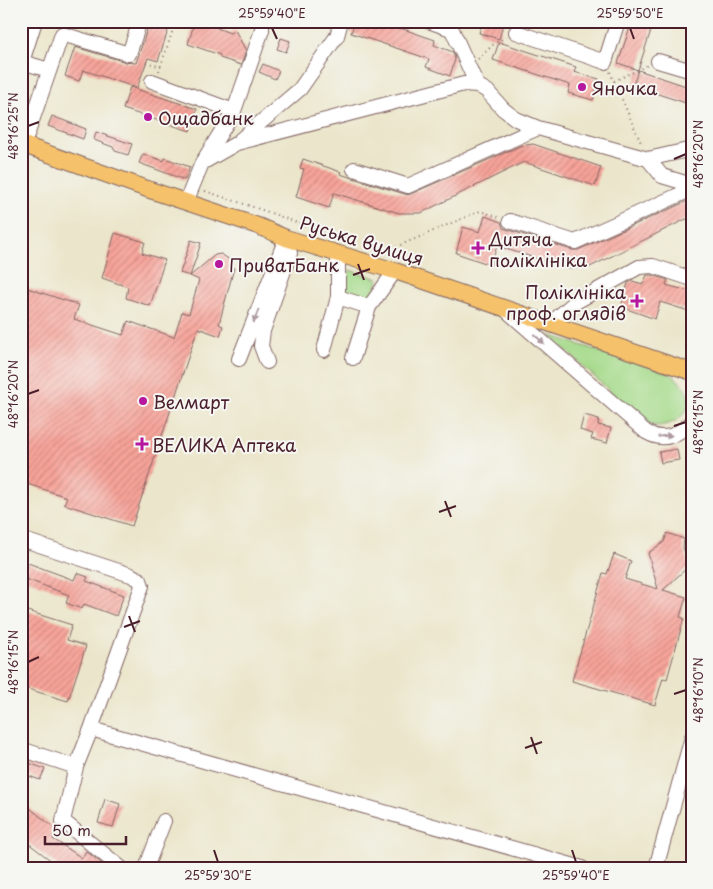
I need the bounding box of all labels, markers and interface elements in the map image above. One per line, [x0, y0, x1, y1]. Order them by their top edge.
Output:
text: 25°59'40"E [238, 4, 306, 22]
text: 25°59'50"E [596, 4, 664, 22]
place label: Яночка [592, 74, 658, 101]
marker: Яночка [576, 81, 588, 93]
text: 48°16'25"N [4, 92, 22, 160]
place label: Ощадбанк [158, 104, 254, 131]
marker: Ощадбанк [142, 111, 154, 123]
text: 48°16'20"N [689, 120, 707, 188]
street label: Руська вулиця [297, 208, 427, 272]
place label: Дитяча поліклініка [488, 225, 588, 273]
marker: Дитяча поліклініка [471, 241, 485, 255]
place label: ПриватБанк [229, 251, 339, 278]
marker: ПриватБанк [213, 258, 225, 270]
place label: Поліклініка проф. оглядів [506, 278, 627, 326]
marker: Поліклініка проф. оглядів [630, 294, 644, 308]
one-way arrow [252, 309, 260, 324]
one-way arrow [533, 333, 545, 345]
text: 48°16'20"N [4, 360, 22, 428]
place label: Велмарт [153, 388, 230, 415]
text: 48°16'15"N [689, 390, 707, 454]
marker: Велмарт [137, 395, 149, 407]
place label: ВЕЛИКА Аптека [152, 431, 297, 458]
one-way arrow [658, 432, 674, 440]
marker: ВЕЛИКА Аптека [136, 438, 148, 450]
text: 48°16'15"N [4, 630, 22, 694]
text: 48°16'10"N [689, 657, 707, 723]
scale bar [45, 814, 126, 846]
text: 50 m [52, 818, 91, 841]
text: 25°59'30"E [184, 866, 252, 884]
text: 25°59'40"E [542, 866, 610, 884]

